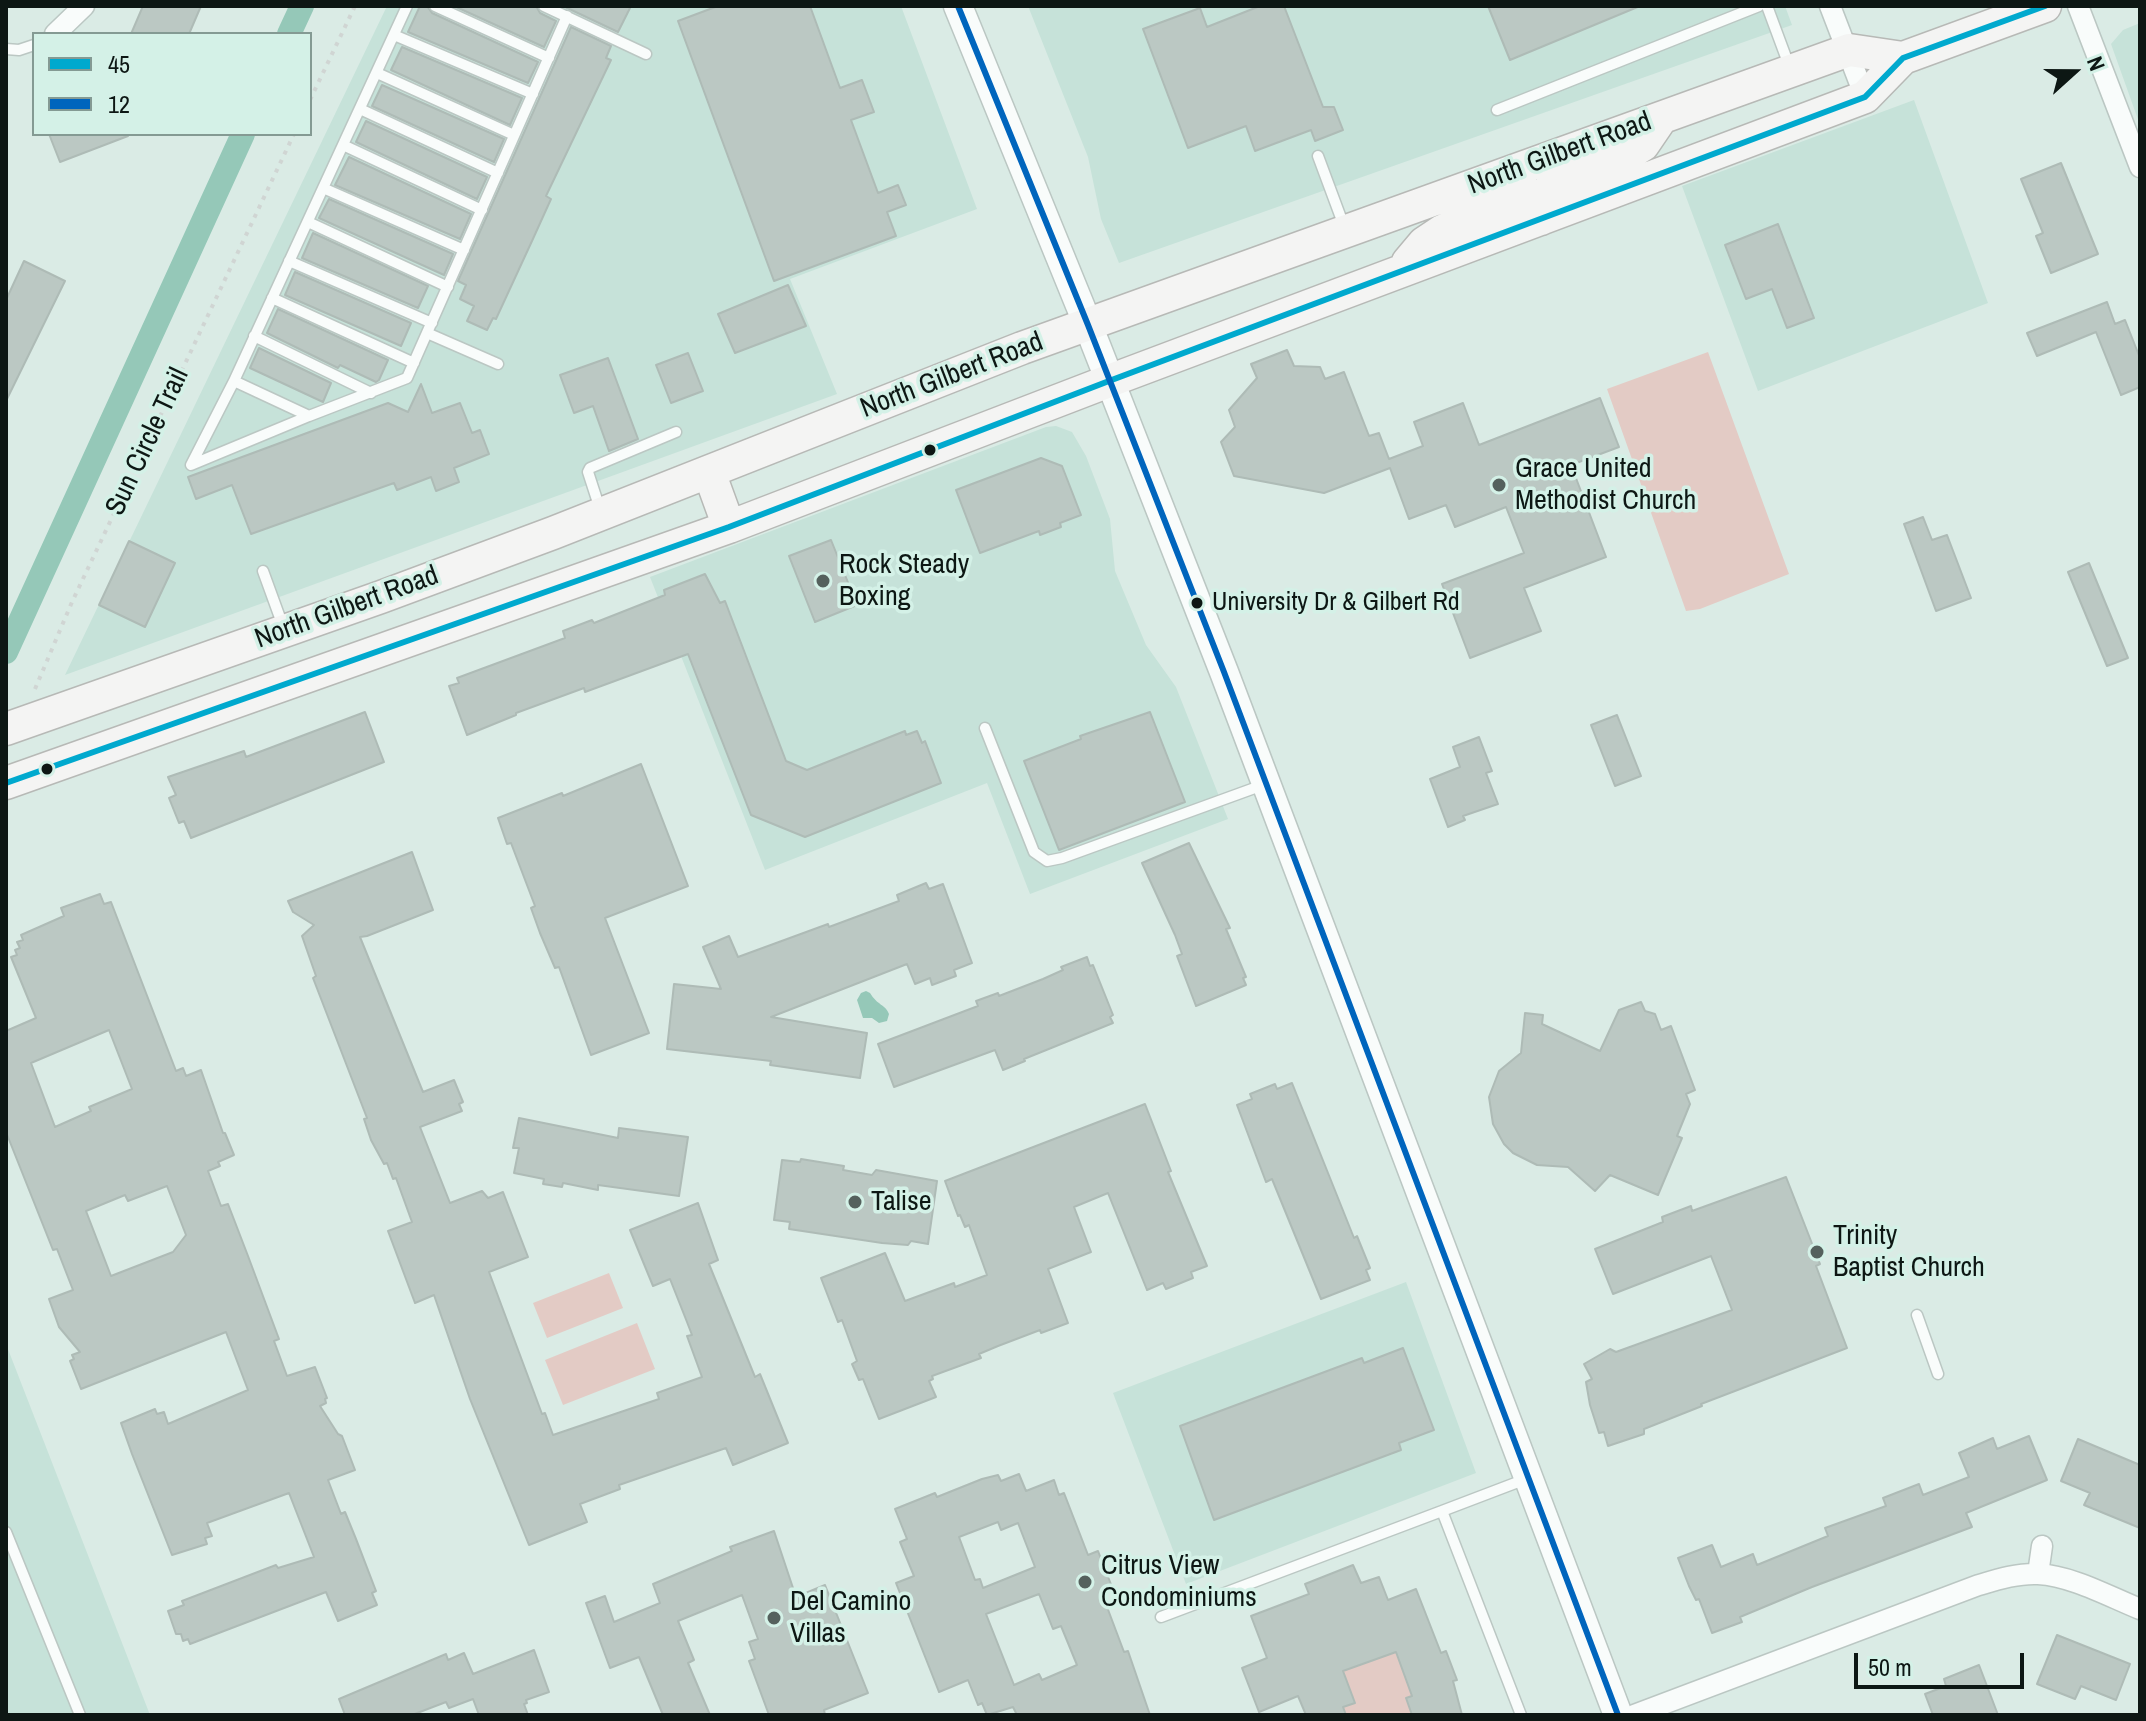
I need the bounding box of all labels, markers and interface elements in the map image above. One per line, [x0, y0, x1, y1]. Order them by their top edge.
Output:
legend [32, 32, 312, 136]
north arrow [2034, 32, 2114, 112]
text: 45 [108, 48, 130, 80]
text: N [2080, 52, 2113, 75]
text: 12 [108, 88, 130, 120]
street label: North Gilbert Road [1464, 105, 1656, 203]
street label: North Gilbert Road [856, 326, 1048, 426]
street label: Sun Circle Trail [99, 363, 197, 521]
unlabelled marker [922, 442, 938, 458]
place label: Grace United Methodist Church [1515, 452, 1696, 518]
marker: Grace United Methodist Church [1490, 476, 1508, 494]
place label: Rock Steady Boxing [839, 548, 969, 614]
street label: North Gilbert Road [251, 559, 443, 657]
marker: Rock Steady Boxing [814, 572, 832, 590]
place label: University Dr & Gilbert Rd [1212, 587, 1460, 619]
marker: University Dr & Gilbert Rd [1189, 595, 1205, 611]
unlabelled marker [39, 761, 55, 777]
place label: Talise [871, 1185, 931, 1219]
marker: Talise [846, 1193, 864, 1211]
place label: Trinity Baptist Church [1833, 1219, 1985, 1285]
marker: Trinity Baptist Church [1808, 1243, 1826, 1261]
place label: Citrus View Condominiums [1101, 1549, 1257, 1615]
marker: Citrus View Condominiums [1076, 1573, 1094, 1591]
place label: Del Camino Villas [790, 1585, 911, 1651]
marker: Del Camino Villas [765, 1609, 783, 1627]
scale bar [1858, 1637, 2028, 1687]
text: 50 m [1868, 1651, 1912, 1683]

